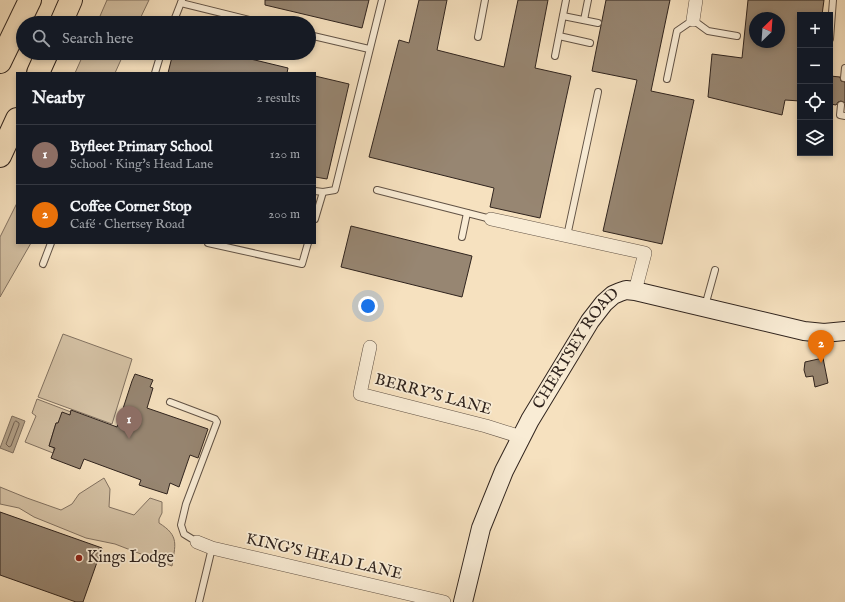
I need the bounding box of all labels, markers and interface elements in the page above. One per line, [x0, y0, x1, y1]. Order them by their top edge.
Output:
north arrow [749, 12, 785, 48]
map controls [797, 12, 833, 156]
button: + [797, 12, 833, 48]
search box [16, 16, 316, 60]
icon: search [30, 27, 52, 49]
text: Search here [62, 29, 133, 48]
button: − [797, 48, 833, 84]
button: locate [797, 84, 833, 120]
text: Nearby [32, 88, 85, 109]
text: 2 results [256, 90, 300, 107]
button: layers [797, 120, 833, 156]
text: Byfleet Primary School [70, 137, 212, 156]
text: 1 [43, 146, 47, 163]
text: 120 m [270, 146, 300, 163]
text: School · King's Head Lane [70, 156, 213, 173]
text: Coffee Corner Stop [70, 197, 192, 216]
text: 2 [42, 206, 48, 223]
text: 200 m [268, 206, 300, 223]
text: Café · Chertsey Road [70, 216, 185, 233]
street label: CHERTSEY ROAD [529, 284, 624, 413]
your location [358, 296, 378, 316]
pin: 2 [808, 330, 834, 363]
street label: BERRY'S LANE [372, 370, 494, 420]
pin: 1 [116, 406, 142, 439]
street label: KING'S HEAD LANE [244, 529, 404, 585]
place label: Kings Lodge [87, 548, 174, 568]
marker: Kings Lodge [74, 553, 84, 563]

